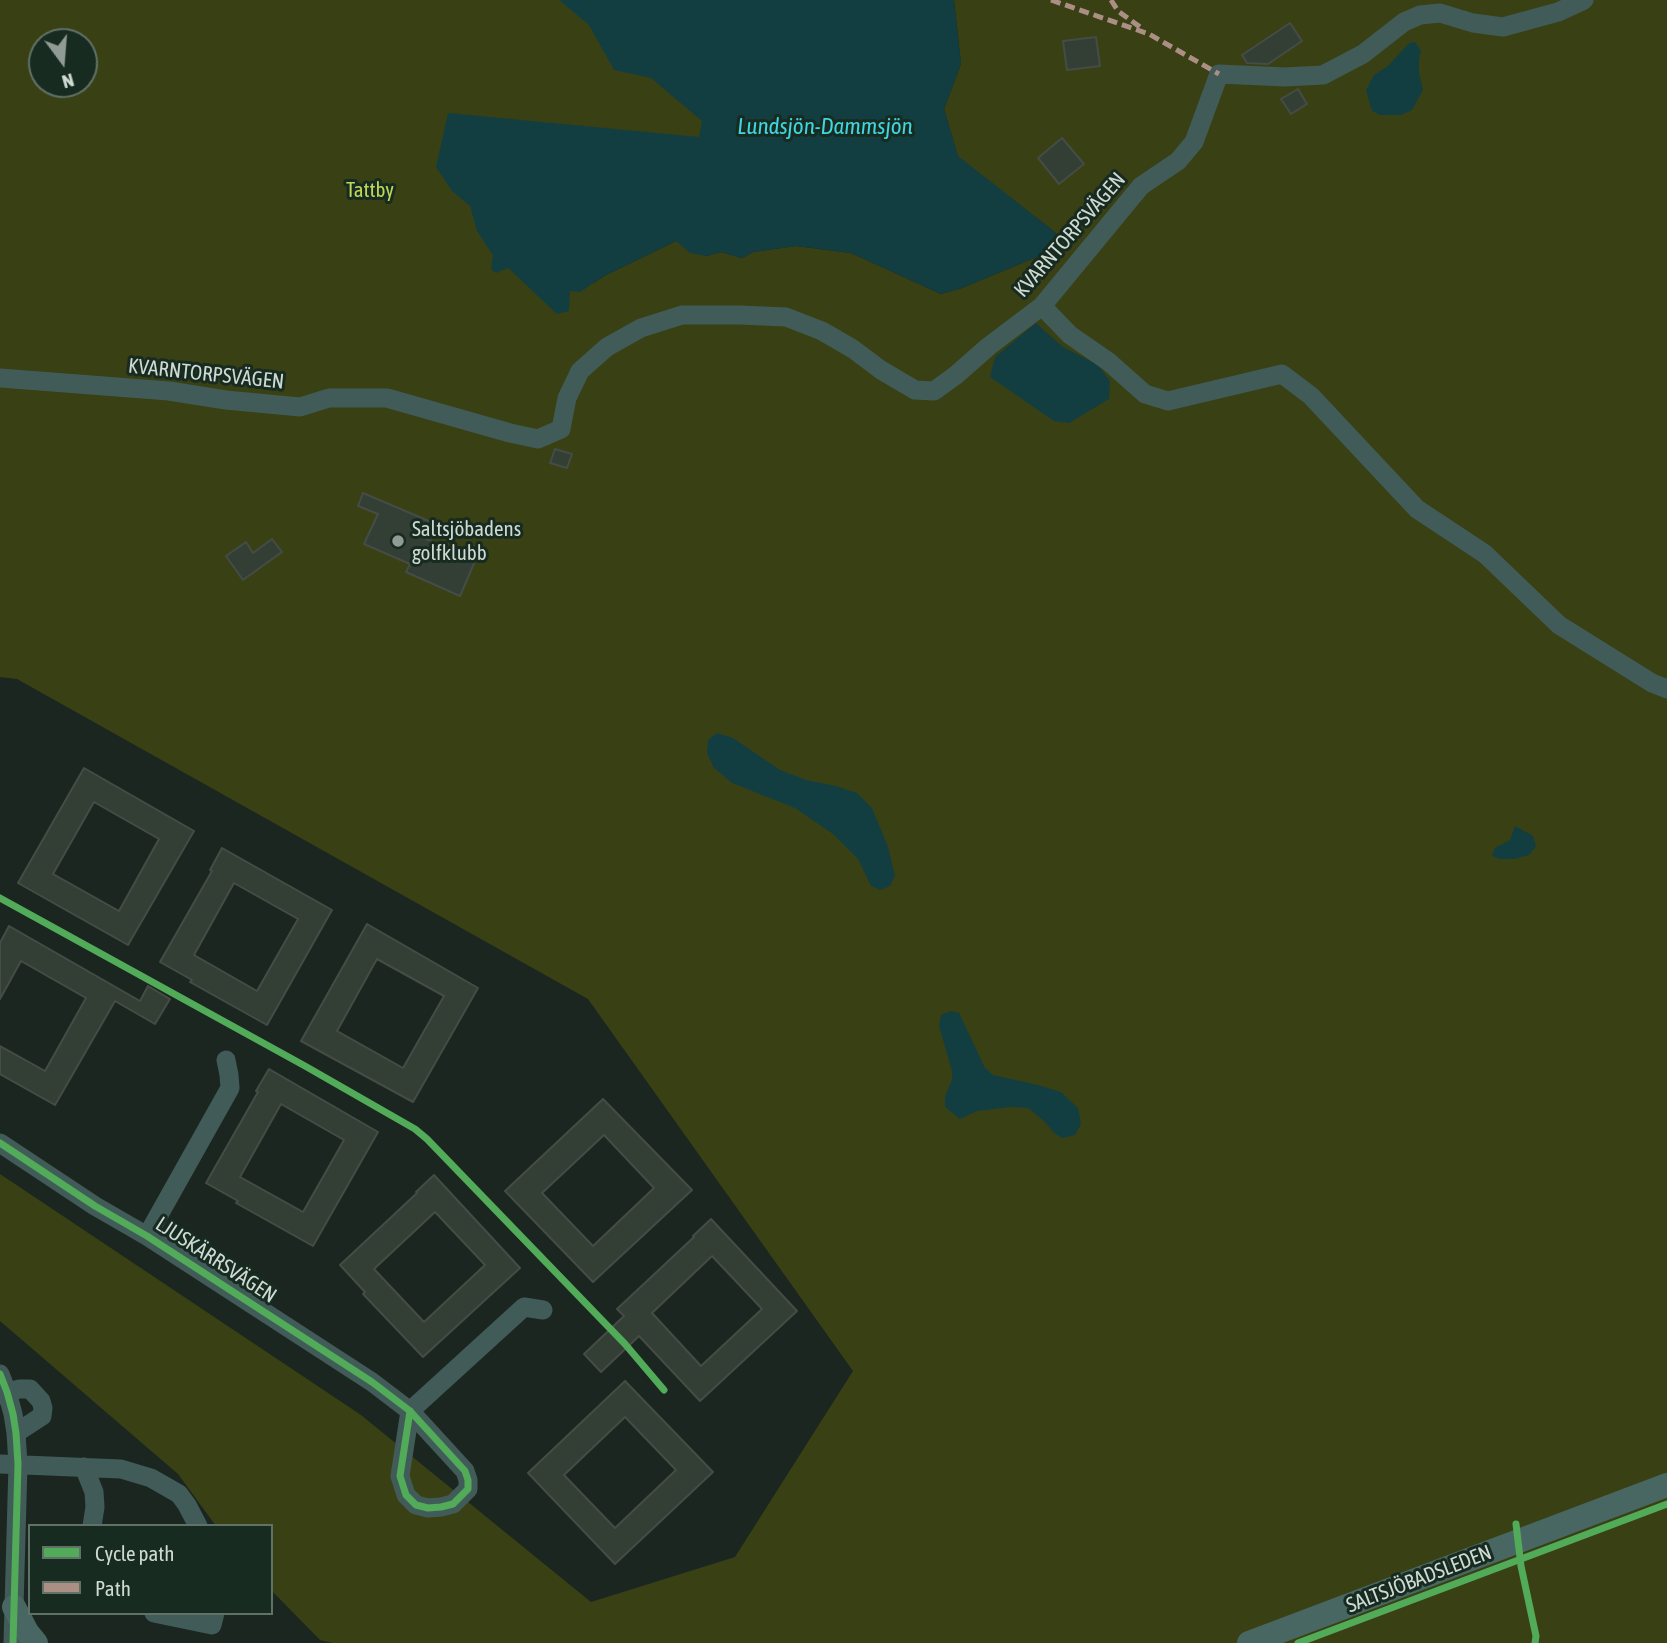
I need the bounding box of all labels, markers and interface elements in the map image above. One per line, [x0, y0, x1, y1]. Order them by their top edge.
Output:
north arrow [28, 28, 98, 98]
text: N [60, 69, 77, 93]
water label: Lundsjön-Dammsjön [737, 113, 913, 141]
street label: KVARNTORPSVÄGEN [1009, 168, 1131, 302]
park label: Tattby [346, 177, 394, 203]
street label: KVARNTORPSVÄGEN [127, 353, 285, 395]
place label: Saltsjöbadens golfklubb [412, 516, 521, 566]
marker: Saltsjöbadens golfklubb [390, 533, 406, 549]
street label: LJUSKÄRRSVÄGEN [151, 1212, 281, 1308]
legend [28, 1524, 273, 1615]
street label: SALTSJÖBADSLEDEN [1343, 1540, 1495, 1618]
text: Cycle path [95, 1541, 174, 1565]
text: Path [95, 1576, 131, 1600]

